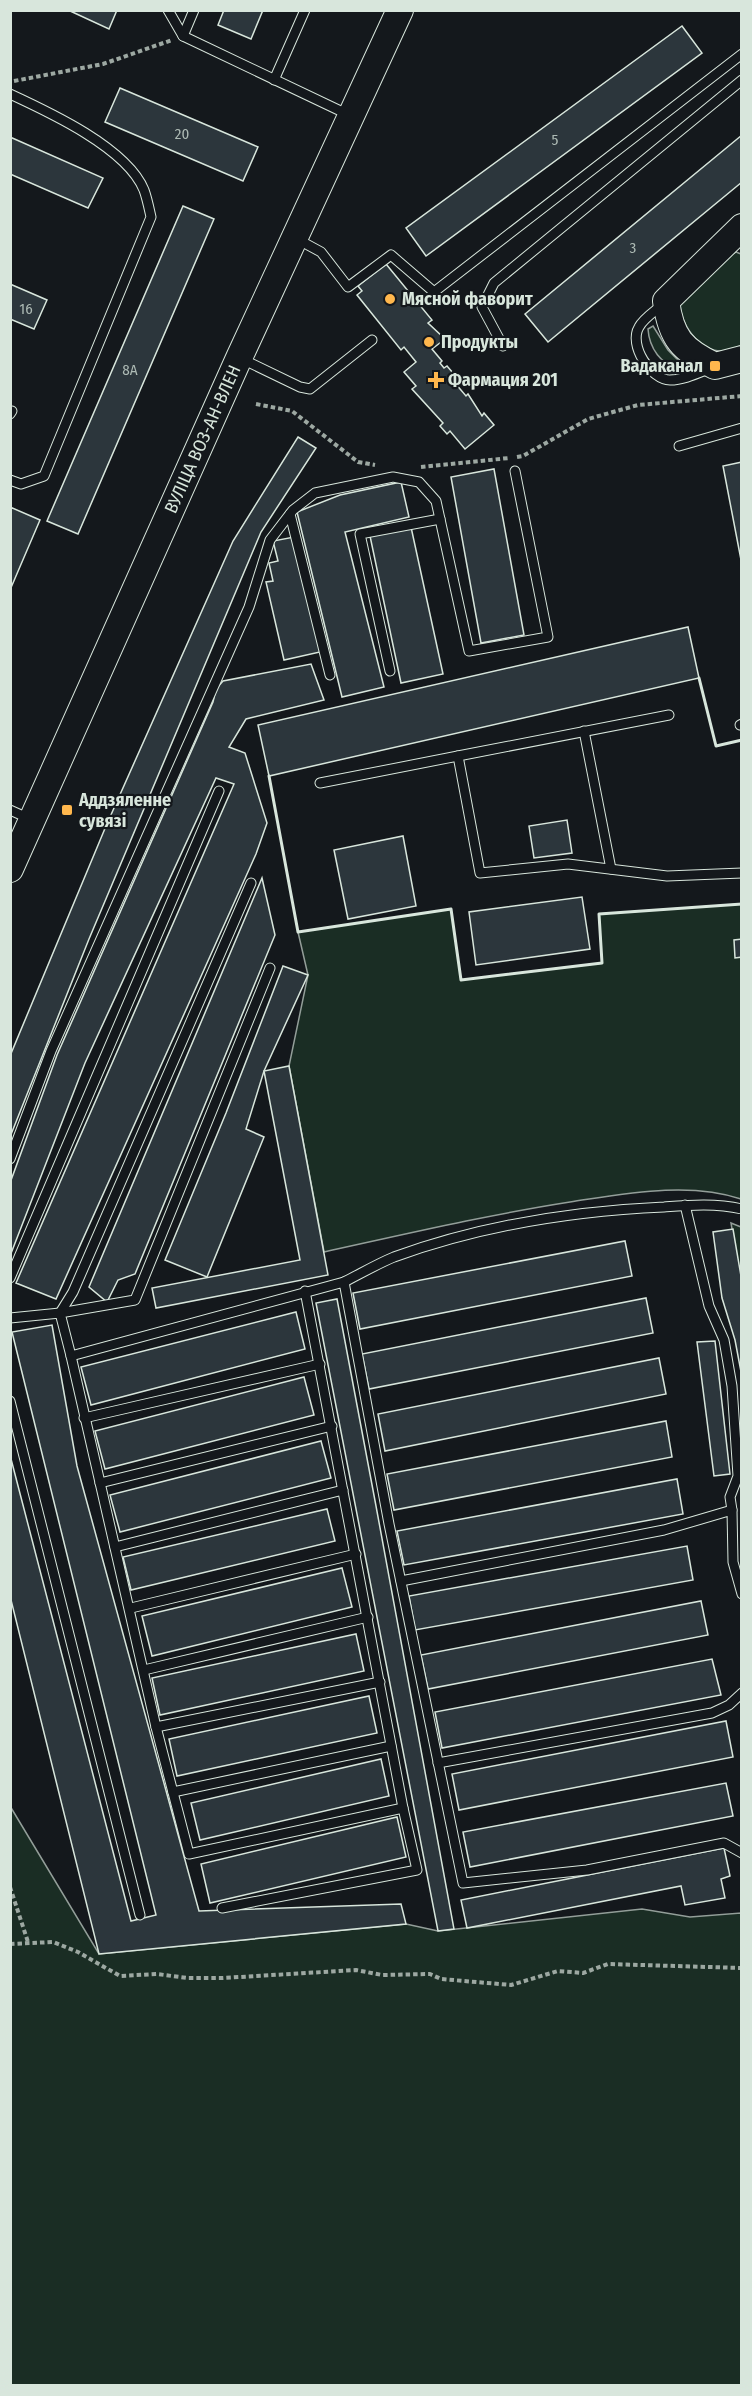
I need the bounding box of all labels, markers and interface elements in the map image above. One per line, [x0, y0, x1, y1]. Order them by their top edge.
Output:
house number: 20 [175, 125, 189, 143]
house number: 5 [552, 131, 559, 149]
house number: 3 [630, 239, 637, 257]
place label: Мясной фаворит [402, 288, 533, 310]
marker: Мясной фаворит [383, 292, 397, 306]
house number: 16 [19, 300, 33, 318]
place label: Продукты [441, 331, 518, 353]
marker: Продукты [422, 335, 436, 349]
place label: Вадаканал [620, 355, 703, 377]
marker: Вадаканал [708, 359, 722, 373]
house number: 8А [122, 361, 138, 379]
street label: ВУЛІЦА ВОЗ-АН-ВЛЕН [160, 362, 245, 517]
place label: Фармация 201 [448, 369, 558, 391]
marker: Фармация 201 [429, 373, 443, 387]
place label: Аддзяленне сувязі [78, 789, 171, 832]
marker: Аддзяленне сувязі [60, 803, 74, 817]

